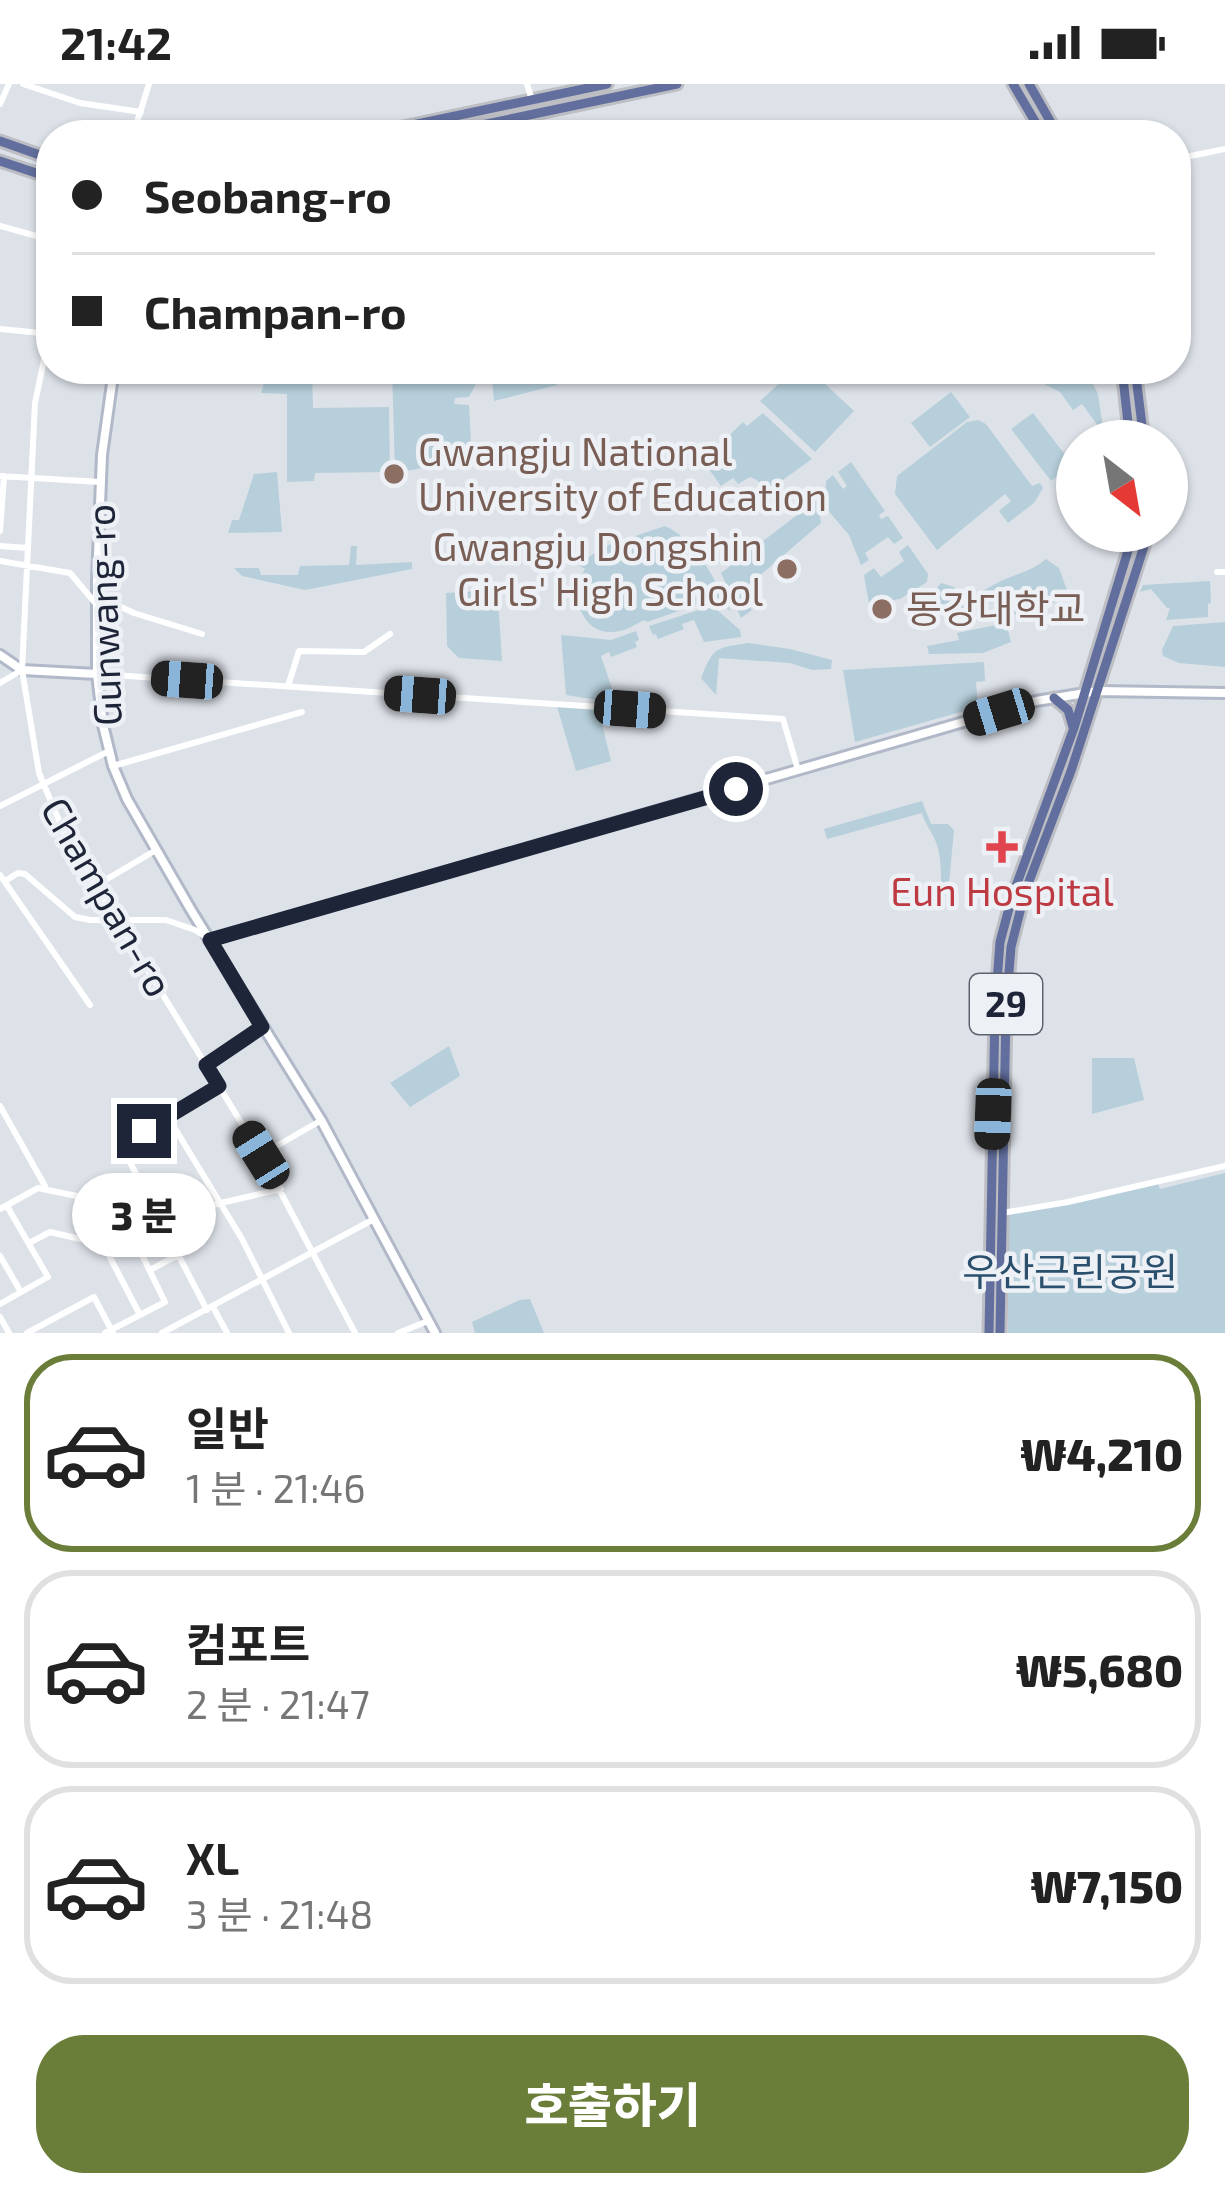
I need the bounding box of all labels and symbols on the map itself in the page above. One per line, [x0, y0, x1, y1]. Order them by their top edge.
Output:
north arrow [1056, 420, 1188, 552]
place label: Gwangju National University of Education [418, 427, 827, 519]
marker: Gwangju National University of Education [381, 461, 407, 487]
street label: Gunwang-ro [75, 503, 130, 727]
place label: Gwangju Dongshin Girls' High School [433, 522, 763, 614]
marker: Gwangju Dongshin Girls' High School [774, 556, 800, 582]
place label: 동강대학교 [906, 584, 1085, 631]
marker: 동강대학교 [869, 596, 895, 622]
car [150, 660, 224, 700]
car [383, 675, 457, 715]
car [959, 684, 1039, 740]
car [593, 689, 667, 729]
route start [709, 762, 763, 816]
street label: Champan-ro [32, 788, 184, 1004]
marker: Eun Hospital [986, 831, 1018, 863]
place label: Eun Hospital [890, 867, 1114, 914]
road number: 29 [970, 974, 1042, 1034]
car [974, 1077, 1012, 1151]
route end [117, 1104, 171, 1158]
car [227, 1115, 295, 1195]
callout: 3 분 [72, 1173, 216, 1257]
park label: 우산근린공원 [962, 1247, 1178, 1294]

